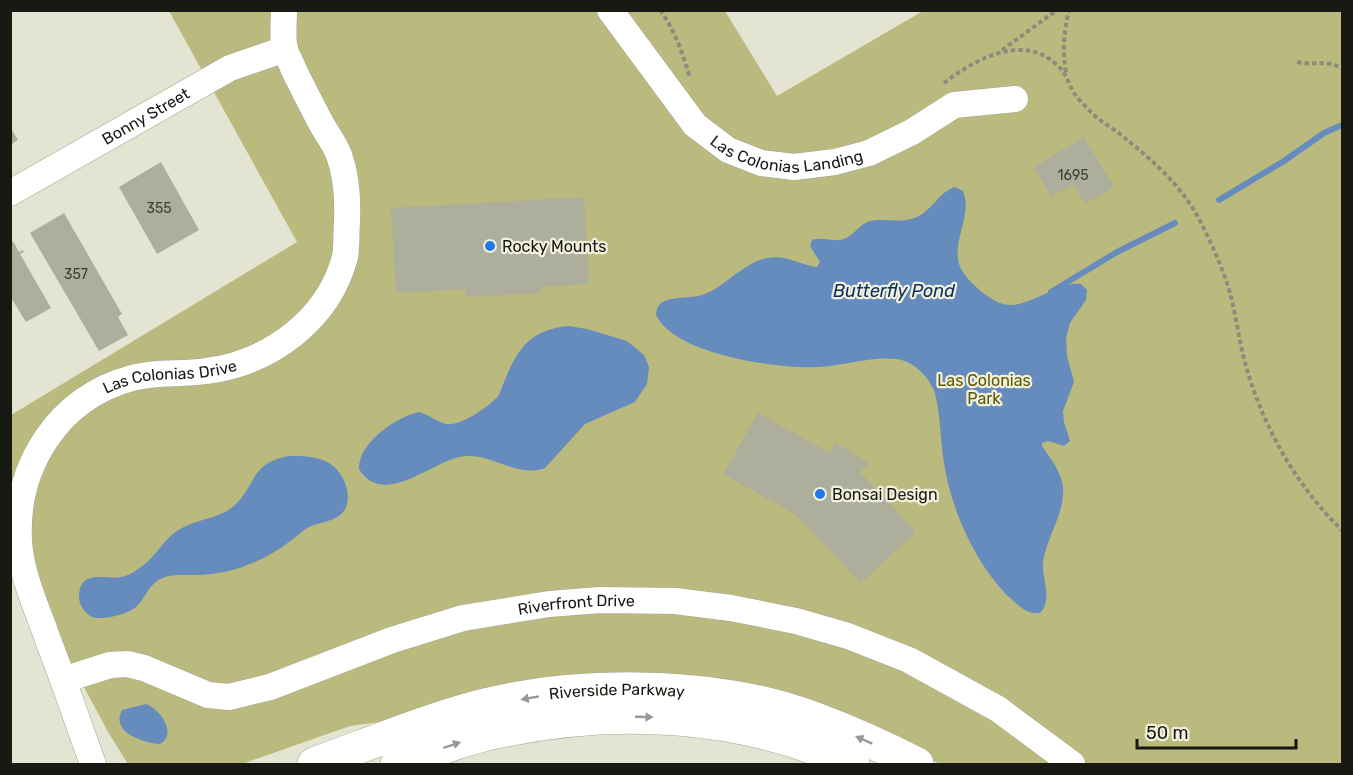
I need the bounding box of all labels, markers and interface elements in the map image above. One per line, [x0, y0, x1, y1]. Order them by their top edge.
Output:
street label: Bonny Street [98, 84, 193, 148]
street label: Las Colonias Landing [707, 131, 865, 177]
house number: 1695 [1057, 167, 1089, 184]
house number: 355 [146, 200, 172, 217]
place label: Rocky Mounts [502, 237, 607, 256]
marker: Rocky Mounts [483, 239, 497, 253]
house number: 357 [64, 266, 88, 283]
water label: Butterfly Pond [833, 280, 955, 302]
street label: Las Colonias Drive [100, 355, 239, 397]
park label: Las Colonias Park [937, 371, 1031, 408]
place label: Bonsai Design [832, 485, 938, 504]
marker: Bonsai Design [813, 487, 827, 501]
street label: Riverfront Drive [516, 590, 635, 618]
street label: Riverside Parkway [548, 679, 686, 703]
one-way arrow [520, 693, 539, 702]
scale bar [1137, 712, 1296, 750]
one-way arrow [635, 713, 654, 722]
text: 50 m [1146, 722, 1189, 744]
one-way arrow [855, 734, 873, 744]
one-way arrow [443, 740, 461, 749]

